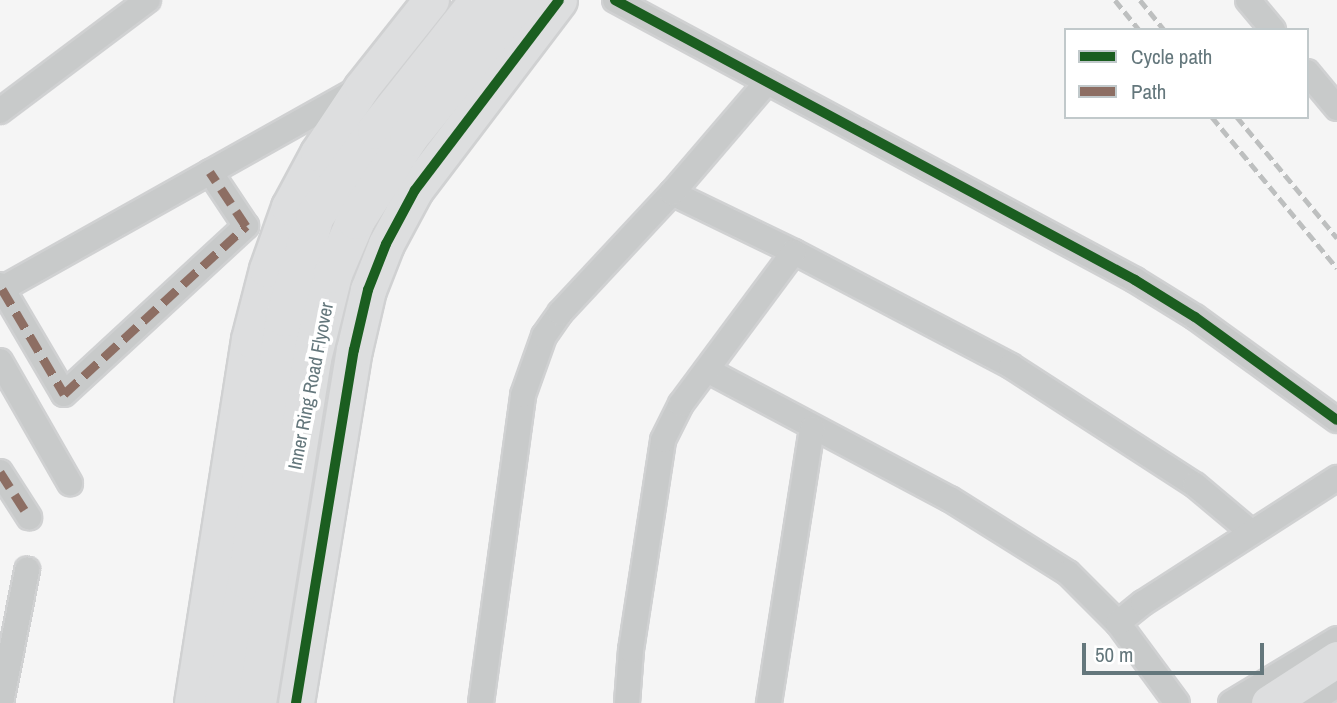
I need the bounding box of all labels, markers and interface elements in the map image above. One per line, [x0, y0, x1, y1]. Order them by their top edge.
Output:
legend [1064, 28, 1309, 119]
text: Cycle path [1131, 42, 1212, 71]
text: Path [1131, 77, 1166, 106]
street label: Inner Ring Road Flyover [284, 301, 338, 471]
scale bar [1085, 630, 1267, 674]
text: 50 m [1095, 640, 1133, 669]

